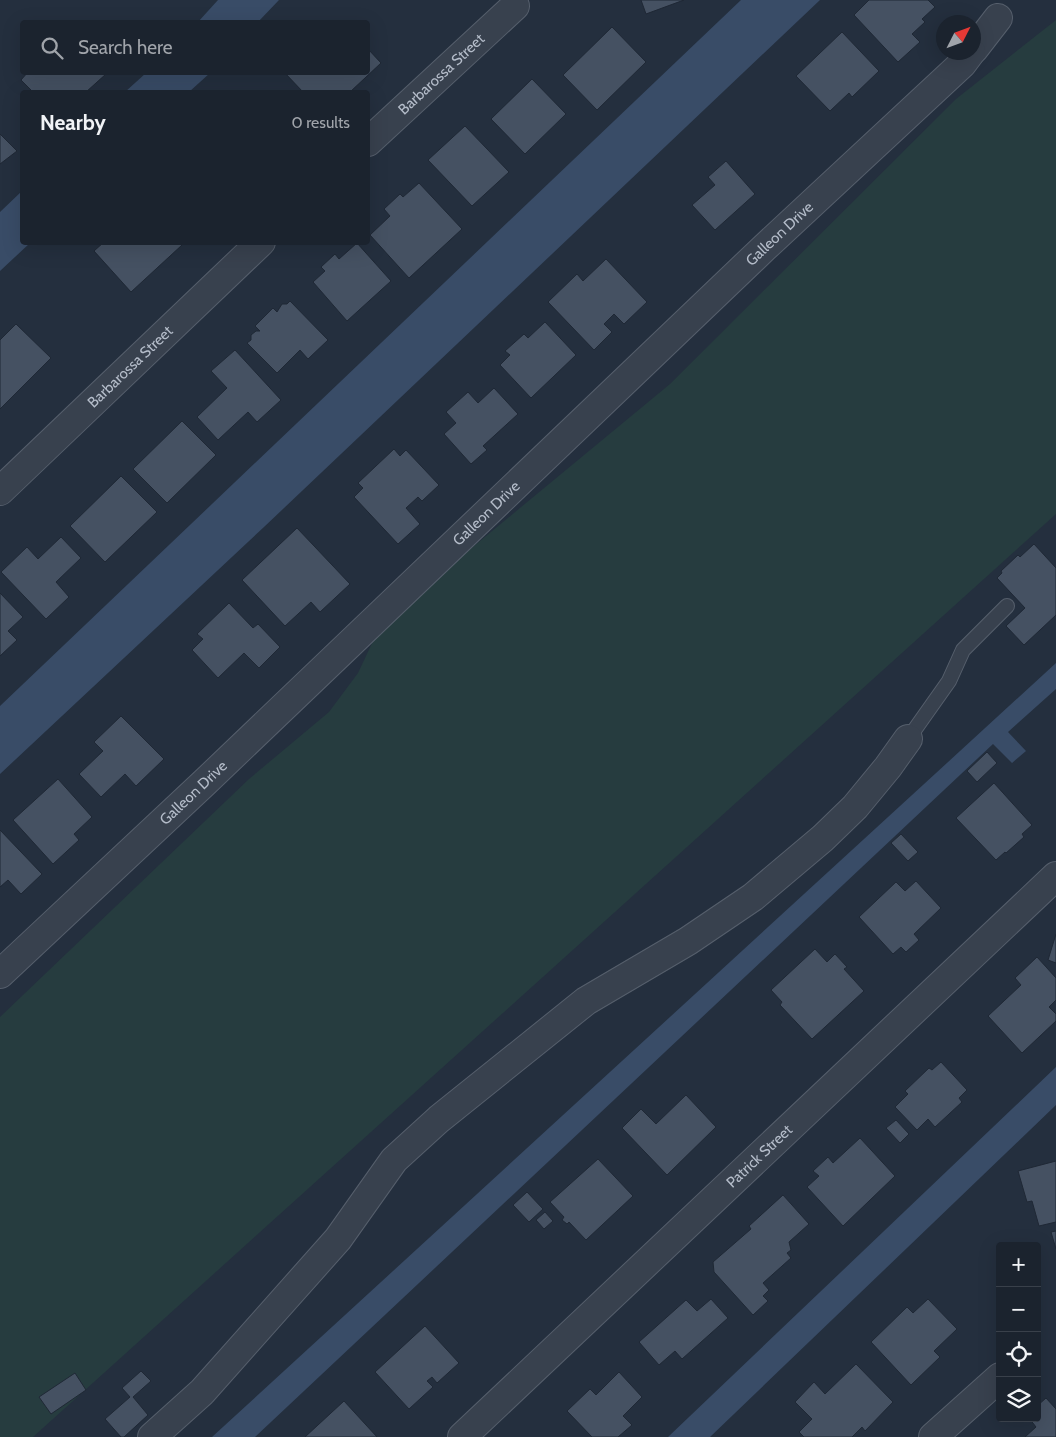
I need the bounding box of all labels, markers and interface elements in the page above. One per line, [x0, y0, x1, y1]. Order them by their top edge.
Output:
north arrow [936, 15, 981, 60]
search box [20, 20, 370, 75]
street label: Barbarossa Street [395, 30, 488, 118]
icon: search [38, 34, 66, 62]
text: Search here [78, 36, 172, 59]
text: Nearby [40, 110, 106, 135]
text: 0 results [291, 113, 350, 132]
street label: Galleon Drive [742, 198, 817, 270]
street label: Barbarossa Street [84, 322, 177, 412]
street label: Galleon Drive [449, 477, 524, 549]
street label: Galleon Drive [156, 757, 231, 829]
street label: Patrick Street [723, 1121, 796, 1192]
map controls [996, 1242, 1041, 1422]
button: + [996, 1242, 1041, 1287]
button: − [996, 1287, 1041, 1332]
button: locate [996, 1332, 1041, 1377]
button: layers [996, 1377, 1041, 1422]

